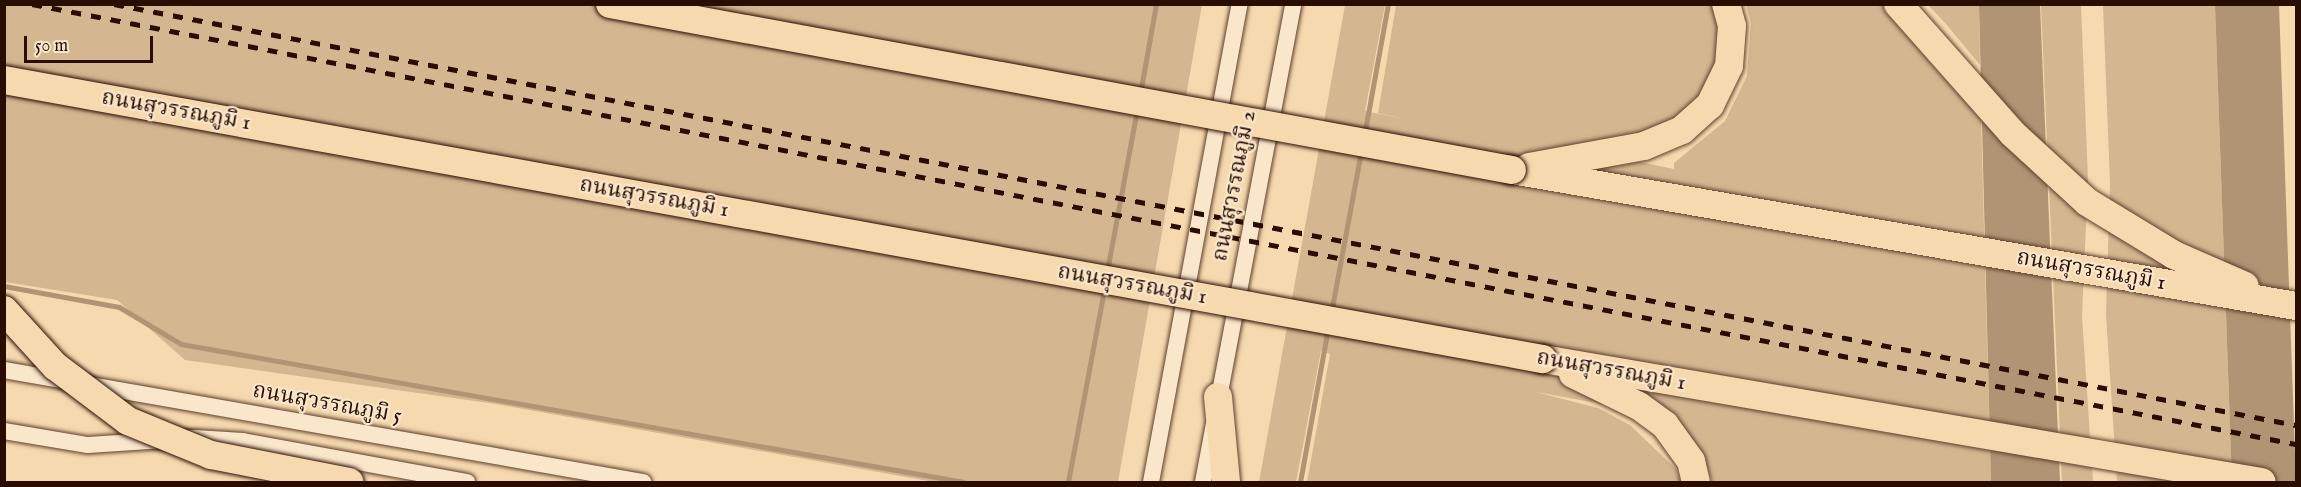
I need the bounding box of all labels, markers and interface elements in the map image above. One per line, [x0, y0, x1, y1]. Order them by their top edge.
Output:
scale bar [27, 24, 156, 62]
text: 50 m [35, 35, 68, 58]
street label: ถนนสุวรรณภูมิ 1 [99, 85, 253, 137]
street label: ถนนสุวรรณภูมิ 2 [1207, 108, 1263, 264]
street label: ถนนสุวรรณภูมิ 1 [577, 172, 731, 224]
street label: ถนนสุวรรณภูมิ 1 [2014, 245, 2168, 297]
street label: ถนนสุวรรณภูมิ 1 [1055, 259, 1209, 311]
street label: ถนนสุวรรณภูมิ 1 [1534, 345, 1688, 397]
street label: ถนนสุวรรณภูมิ 5 [250, 378, 404, 430]

